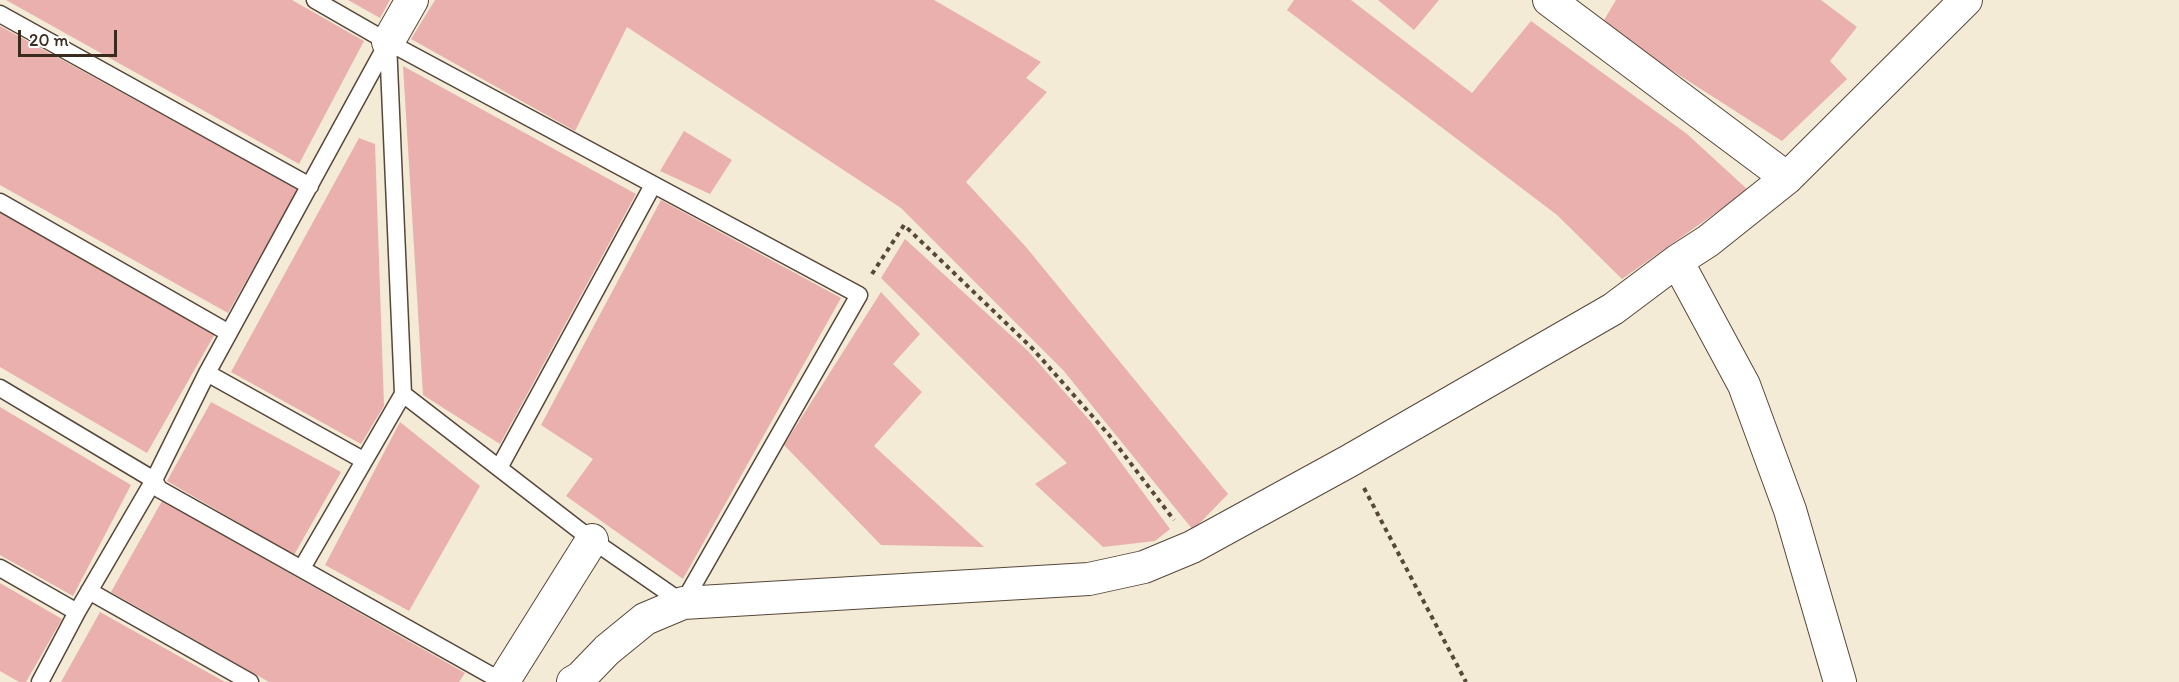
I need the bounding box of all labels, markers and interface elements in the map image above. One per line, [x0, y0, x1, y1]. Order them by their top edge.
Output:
scale bar [21, 18, 120, 56]
text: 20 m [29, 29, 69, 51]

